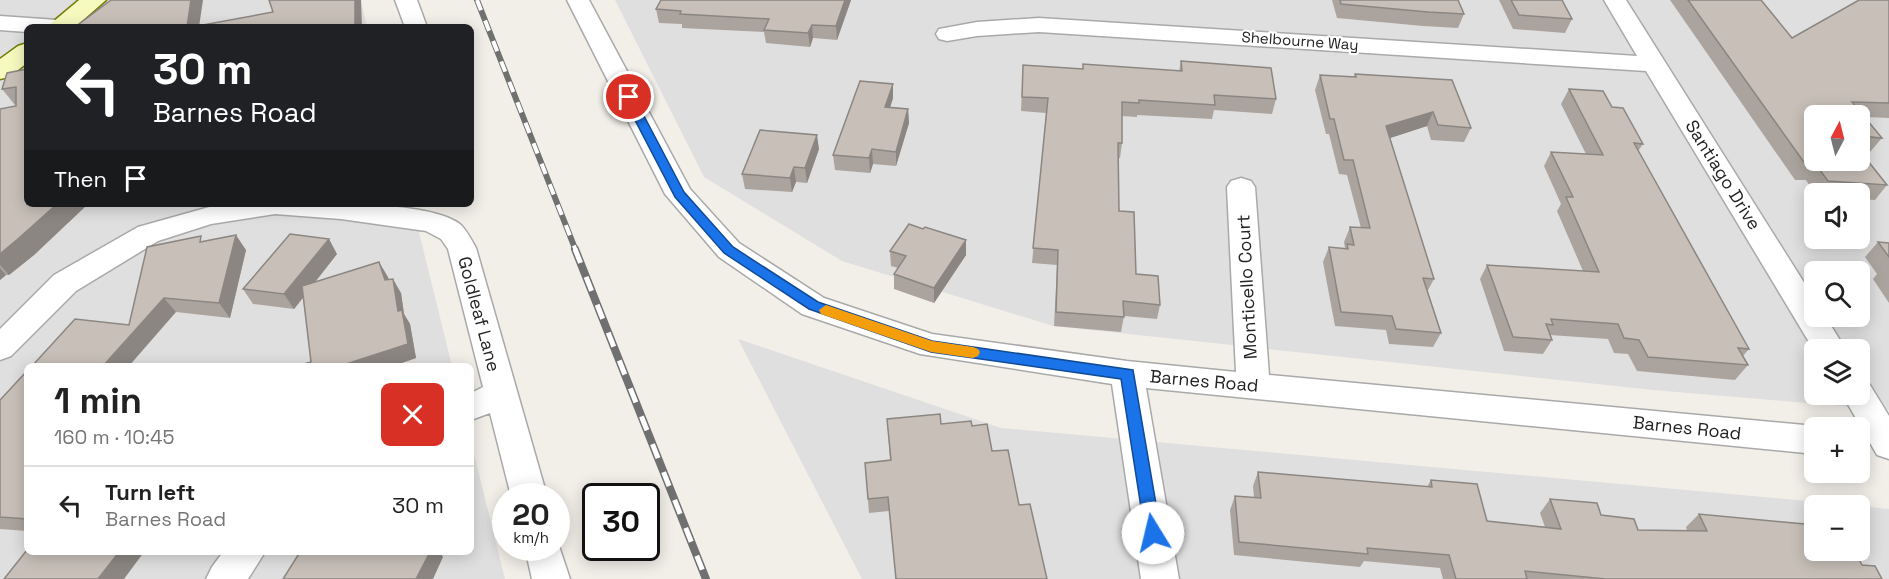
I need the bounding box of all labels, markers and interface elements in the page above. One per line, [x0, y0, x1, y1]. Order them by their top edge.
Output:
street label: Shelbourne Way [1241, 27, 1359, 54]
text: 30 m [153, 43, 252, 96]
icon: left [54, 48, 132, 126]
pin [603, 71, 654, 122]
icon: arrive [612, 80, 645, 113]
text: Barnes Road [153, 95, 317, 130]
north arrow [1804, 105, 1870, 171]
map controls [1804, 105, 1870, 561]
street label: Santiago Drive [1680, 115, 1766, 234]
icon: arrive [119, 162, 152, 195]
text: Then [54, 165, 107, 193]
button: sound [1804, 183, 1870, 249]
street label: Monticello Court [1231, 214, 1262, 360]
street label: Goldleaf Lane [453, 254, 506, 374]
button: search [1804, 261, 1870, 327]
button: layers [1804, 339, 1870, 405]
street label: Barnes Road [1149, 364, 1259, 397]
text: 1 min [54, 378, 142, 424]
button: close [381, 383, 444, 446]
street label: Barnes Road [1632, 410, 1742, 445]
button: + [1804, 417, 1870, 483]
text: 160 m · 10:45 [54, 424, 175, 450]
text: Turn left [105, 478, 195, 506]
speed limit sign: 30 [582, 483, 660, 561]
icon: left [54, 489, 87, 522]
text: 30 m [392, 491, 444, 519]
text: 20 [512, 495, 550, 534]
button: − [1804, 495, 1870, 561]
position arrow [1121, 501, 1185, 565]
text: Barnes Road [105, 506, 226, 532]
text: km/h [513, 528, 549, 547]

